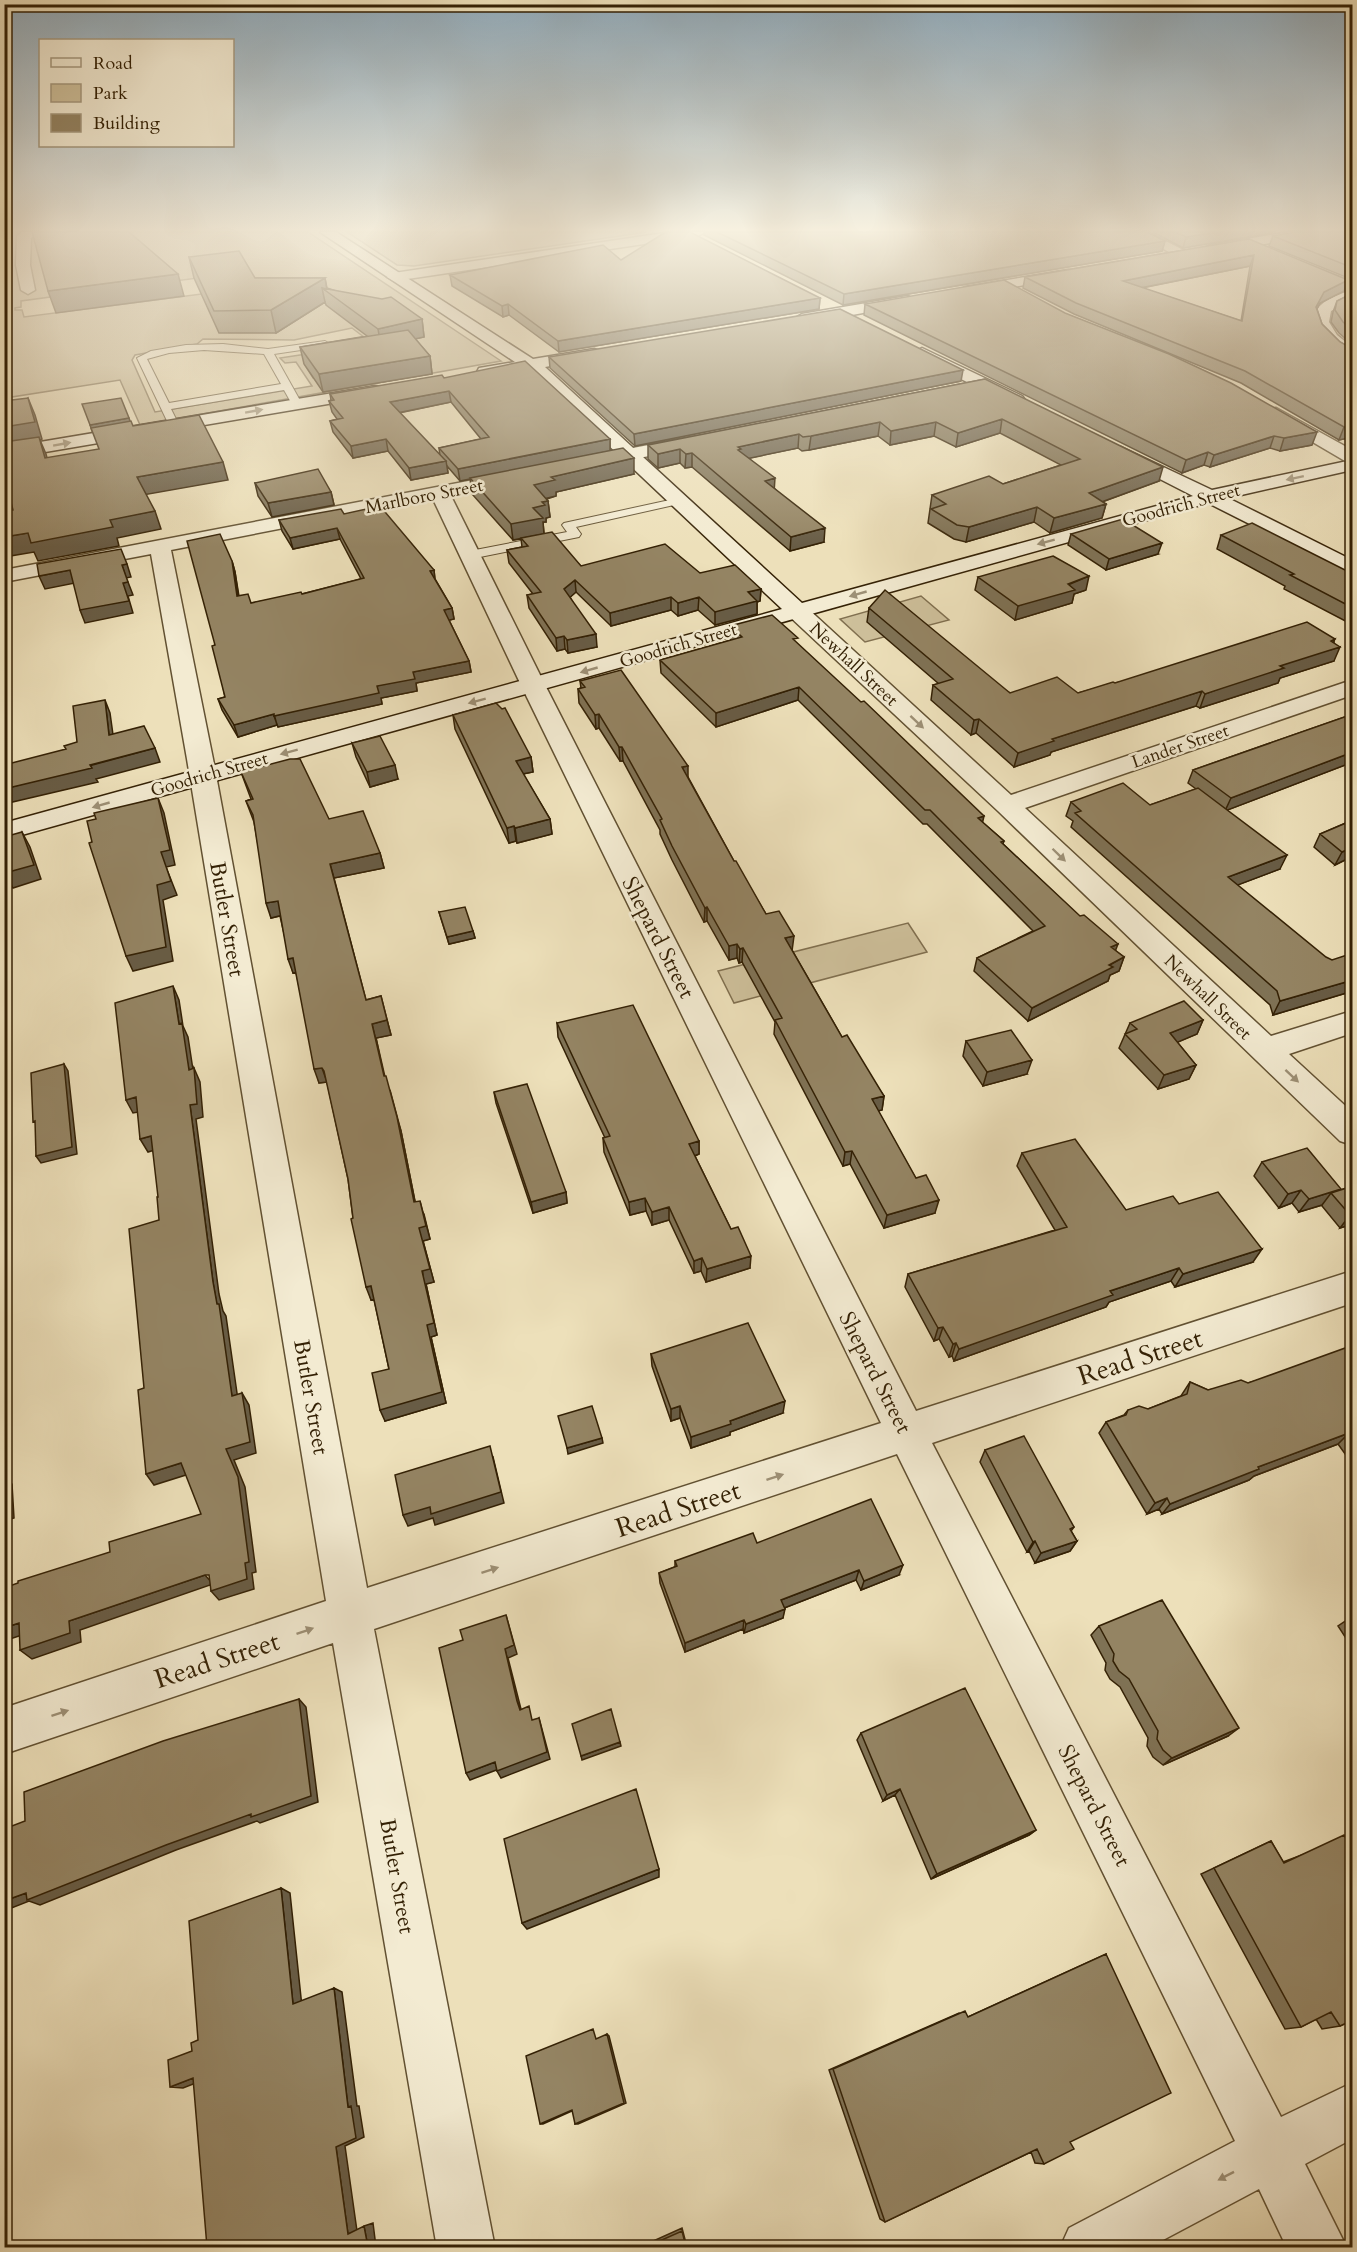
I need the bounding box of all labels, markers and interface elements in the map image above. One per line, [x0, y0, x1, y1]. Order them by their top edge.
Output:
legend [39, 39, 234, 147]
text: Road [93, 51, 133, 76]
text: Park [93, 81, 128, 106]
text: Building [93, 111, 161, 136]
one-way arrow [245, 407, 264, 416]
one-way arrow [53, 439, 72, 448]
street label: Marlboro Street [363, 473, 486, 520]
one-way arrow [1286, 473, 1305, 483]
street label: Goodrich Street [1119, 478, 1243, 533]
one-way arrow [1036, 538, 1054, 547]
one-way arrow [848, 590, 866, 599]
street label: Goodrich Street [616, 617, 740, 674]
street label: Newhall Street [804, 617, 904, 712]
one-way arrow [580, 665, 598, 675]
one-way arrow [468, 696, 486, 706]
one-way arrow [909, 715, 924, 728]
street label: Lander Street [1128, 718, 1232, 775]
street label: Goodrich Street [147, 746, 271, 803]
one-way arrow [280, 748, 298, 758]
one-way arrow [92, 801, 110, 810]
one-way arrow [1052, 848, 1067, 862]
street label: Butler Street [202, 859, 252, 979]
street label: Shepard Street [615, 871, 702, 1004]
street label: Newhall Street [1158, 949, 1257, 1046]
one-way arrow [1285, 1069, 1300, 1083]
street label: Shepard Street [832, 1306, 919, 1439]
street label: Read Street [1073, 1320, 1208, 1395]
street label: Butler Street [286, 1337, 336, 1457]
street label: Read Street [611, 1472, 746, 1547]
one-way arrow [766, 1472, 784, 1481]
one-way arrow [481, 1565, 499, 1574]
street label: Read Street [150, 1623, 285, 1698]
one-way arrow [296, 1625, 314, 1635]
one-way arrow [51, 1707, 69, 1717]
street label: Shepard Street [1051, 1739, 1138, 1872]
street label: Butler Street [372, 1816, 422, 1936]
one-way arrow [1218, 2171, 1235, 2181]

